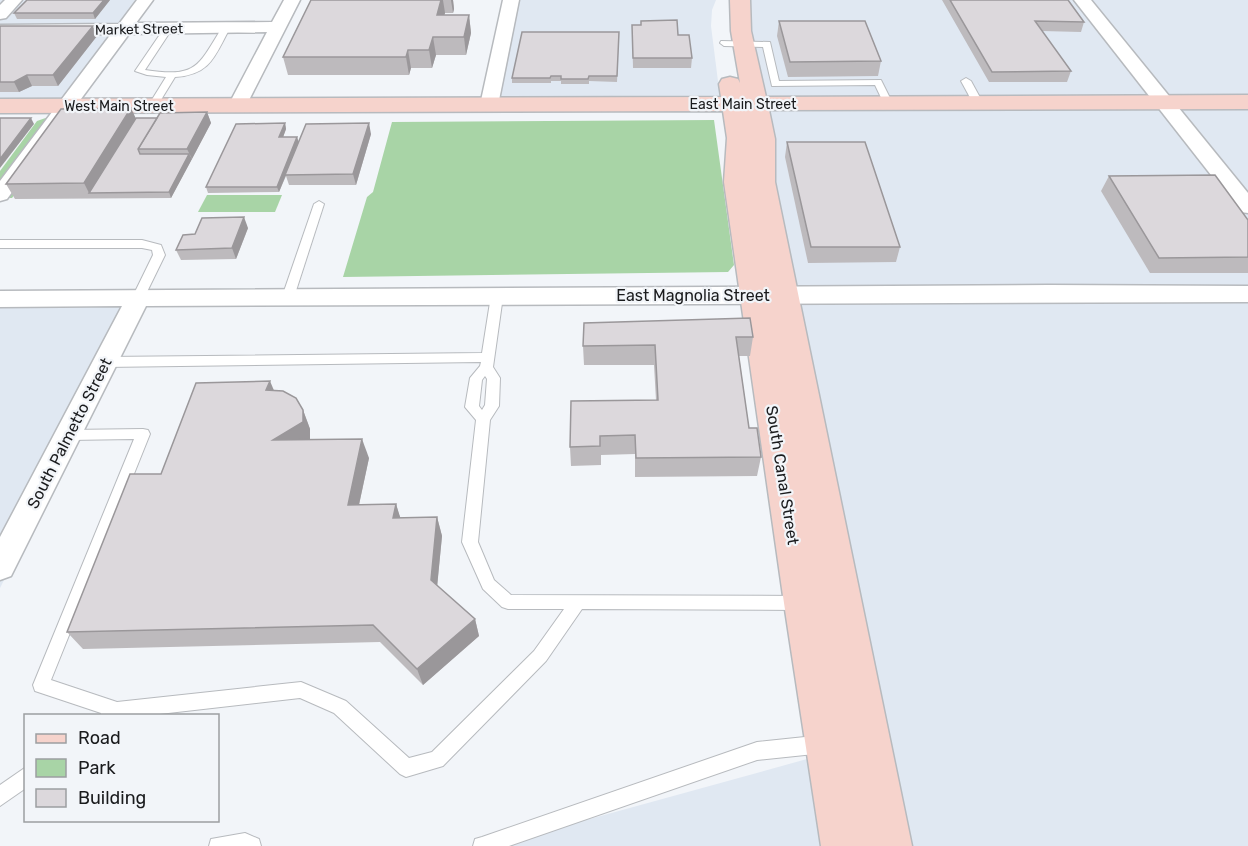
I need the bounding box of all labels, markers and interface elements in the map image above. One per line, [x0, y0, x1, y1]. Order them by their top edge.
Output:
street label: Market Street [95, 20, 184, 39]
street label: East Main Street [690, 96, 797, 113]
street label: West Main Street [64, 98, 174, 115]
street label: East Magnolia Street [616, 286, 770, 305]
street label: South Palmetto Street [23, 355, 116, 512]
street label: South Canal Street [762, 404, 803, 546]
legend [24, 714, 219, 822]
text: Road [78, 727, 121, 749]
text: Park [78, 757, 116, 779]
text: Building [78, 787, 146, 809]

